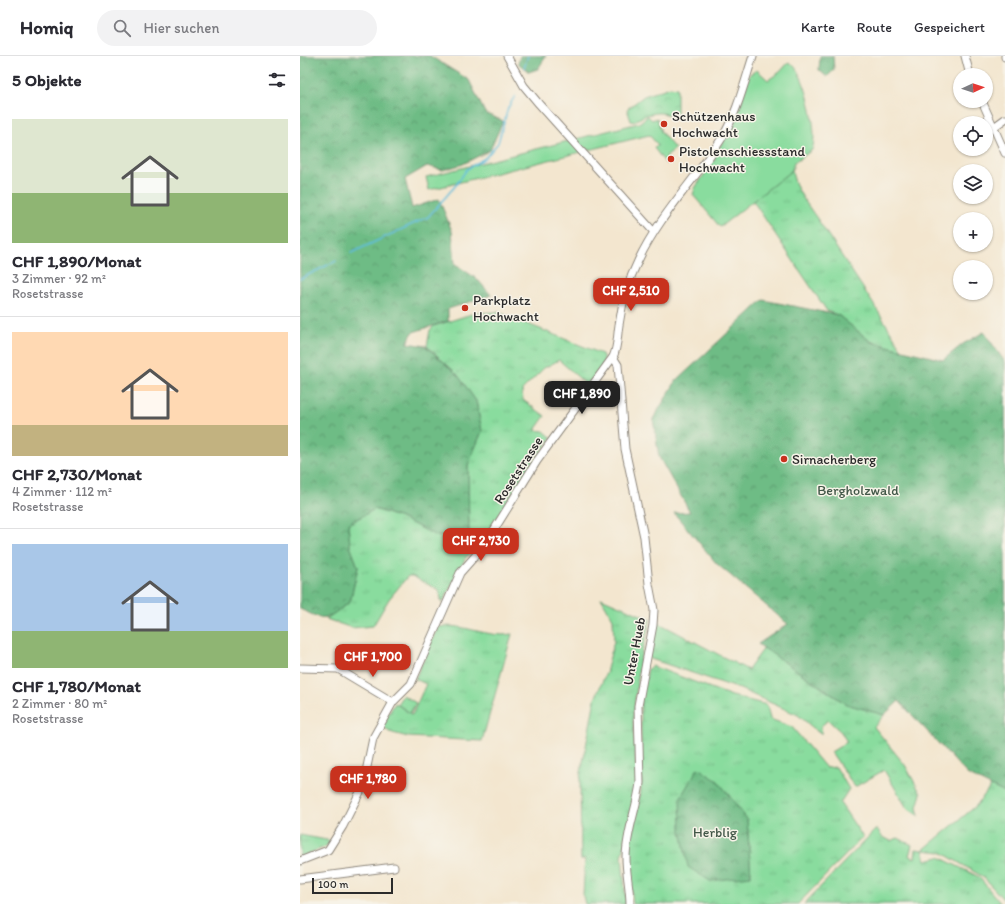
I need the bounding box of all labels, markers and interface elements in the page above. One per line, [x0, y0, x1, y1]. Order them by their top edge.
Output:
search box [97, 10, 377, 46]
text: Homiq [20, 16, 73, 39]
icon: search [111, 17, 133, 39]
text: Hier suchen [143, 19, 219, 37]
text: Karte [801, 19, 835, 36]
text: Route [857, 19, 892, 36]
text: Gespeichert [914, 19, 985, 36]
north arrow [953, 68, 993, 108]
map controls [953, 68, 993, 300]
icon: filters [266, 69, 288, 91]
text: 5 Objekte [12, 70, 81, 90]
place label: Schützenhaus Hochwacht [672, 108, 756, 141]
button: locate [953, 116, 993, 156]
marker: Schützenhaus Hochwacht [659, 119, 669, 129]
place label: Pistolenschiessstand Hochwacht [679, 143, 806, 176]
icon: home [114, 145, 186, 217]
marker: Pistolenschiessstand Hochwacht [666, 154, 676, 164]
button: layers [953, 164, 993, 204]
button: + [953, 212, 993, 252]
text: CHF 1,890/Monat [12, 251, 141, 271]
button: − [953, 260, 993, 300]
text: 3 Zimmer · 92 m² [12, 271, 106, 286]
pin: CHF 2,510 [585, 278, 677, 312]
text: CHF 2,510 [602, 283, 660, 298]
text: Rosetstrasse [12, 286, 83, 301]
place label: Parkplatz Hochwacht [473, 292, 539, 325]
marker: Parkplatz Hochwacht [460, 303, 470, 313]
icon: home [114, 358, 186, 430]
pin: CHF 1,890 [536, 381, 628, 415]
text: CHF 1,890 [553, 386, 611, 401]
street label: Rosetstrasse [490, 433, 547, 507]
place label: Sirnacherberg [792, 451, 877, 468]
marker: Sirnacherberg [779, 454, 789, 464]
text: CHF 2,730/Monat [12, 464, 142, 484]
park label: Bergholzwald [817, 482, 899, 499]
text: 4 Zimmer · 112 m² [12, 484, 112, 499]
text: Rosetstrasse [12, 499, 83, 514]
pin: CHF 2,730 [435, 528, 527, 562]
text: CHF 2,730 [452, 533, 510, 548]
icon: home [114, 570, 186, 642]
street label: Unter Hueb [620, 616, 649, 687]
pin: CHF 1,700 [327, 644, 419, 678]
text: CHF 1,700 [344, 649, 402, 664]
text: CHF 1,780/Monat [12, 676, 141, 696]
text: 2 Zimmer · 80 m² [12, 696, 107, 711]
text: Rosetstrasse [12, 711, 83, 726]
pin: CHF 1,780 [322, 766, 414, 800]
text: CHF 1,780 [339, 771, 397, 786]
park label: Herblig [693, 824, 738, 841]
scale bar [312, 876, 393, 895]
text: 100 m [318, 878, 348, 891]

